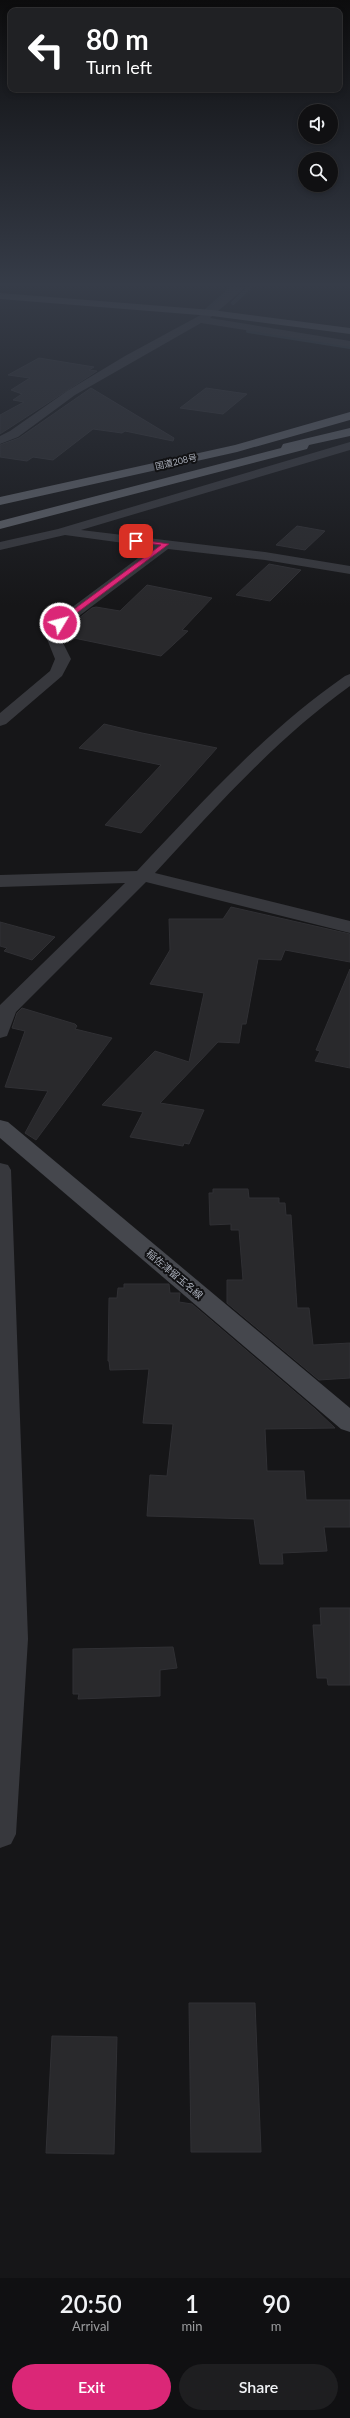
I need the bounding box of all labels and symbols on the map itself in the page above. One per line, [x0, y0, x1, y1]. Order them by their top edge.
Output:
street label: 国道208号 [154, 451, 198, 472]
pin [119, 524, 153, 558]
position arrow [39, 602, 81, 644]
street label: 稲佐津留玉名線 [144, 1247, 206, 1301]

